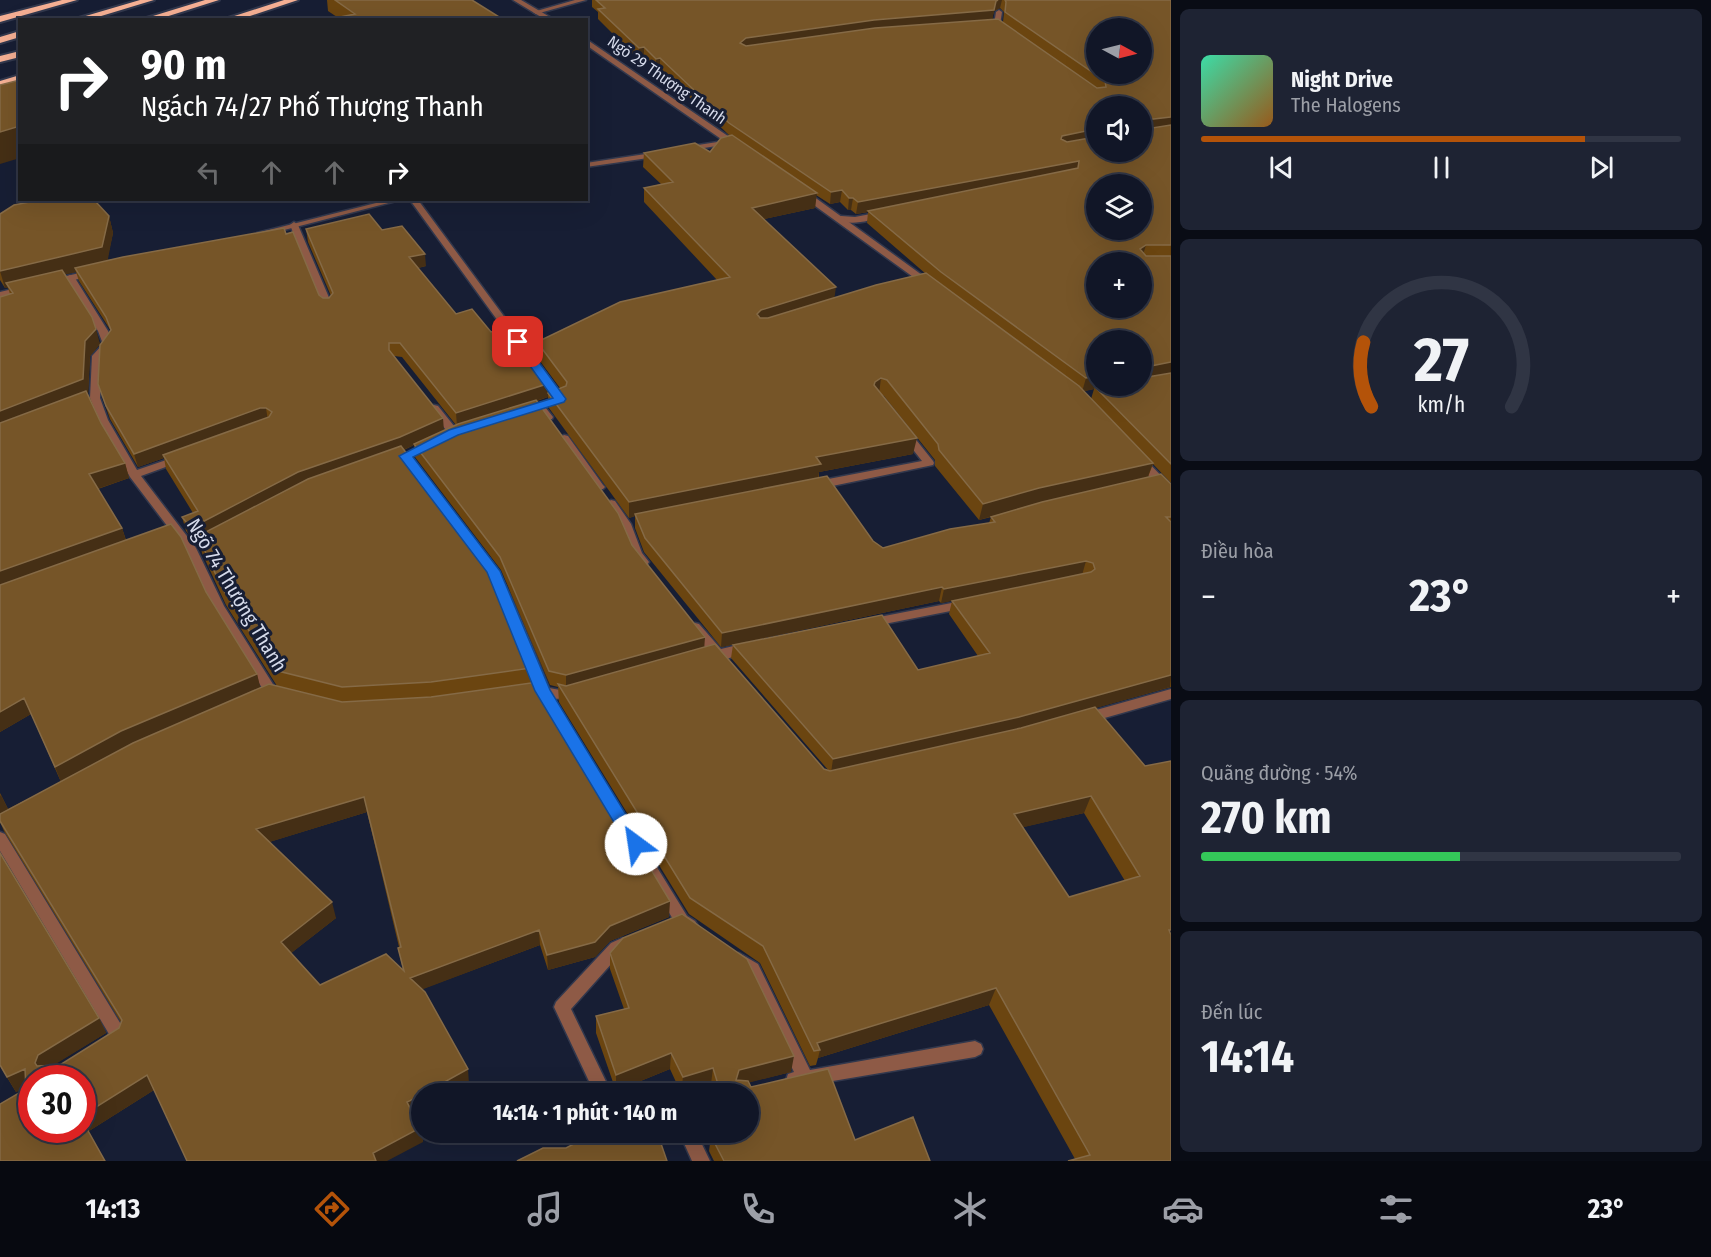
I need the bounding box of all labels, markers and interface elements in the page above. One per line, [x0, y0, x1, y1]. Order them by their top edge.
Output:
north arrow [1086, 18, 1152, 84]
map controls [1086, 18, 1152, 396]
street label: Ngõ 29 Thượng Thanh [604, 32, 730, 128]
text: 90 m [141, 40, 226, 90]
icon: right [42, 42, 120, 120]
text: Night Drive [1291, 66, 1393, 93]
text: Ngách 74/27 Phố Thượng Thanh [141, 91, 484, 123]
text: The Halogens [1291, 93, 1401, 117]
button: sound [1086, 96, 1152, 162]
icon: previous [1265, 151, 1298, 184]
icon: pause [1425, 151, 1458, 184]
icon: next [1585, 151, 1618, 184]
icon: left [192, 156, 225, 189]
icon: ahead [255, 156, 288, 189]
icon: ahead [318, 156, 351, 189]
icon: right [381, 156, 414, 189]
button: layers [1086, 174, 1152, 240]
button: + [1086, 252, 1152, 318]
pin [492, 316, 543, 367]
text: 27 [1412, 323, 1469, 398]
icon: arrive [501, 325, 534, 358]
button: − [1086, 330, 1152, 396]
text: km/h [1417, 393, 1465, 419]
street label: Ngõ 74 Thượng Thanh [182, 514, 292, 676]
text: Điều hòa [1201, 539, 1274, 563]
text: 23° [1409, 569, 1473, 623]
text: − [1201, 577, 1216, 617]
text: + [1666, 577, 1681, 617]
text: Quãng đường · 54% [1201, 761, 1357, 785]
text: 270 km [1201, 791, 1332, 845]
position arrow [604, 812, 668, 876]
text: Đến lúc [1201, 1000, 1262, 1024]
text: 14:14 [1201, 1030, 1294, 1084]
speed limit sign: 30 [18, 1065, 96, 1143]
text: 14:14 · 1 phút · 140 m [493, 1099, 677, 1126]
icon: directions [311, 1188, 353, 1230]
icon: music [524, 1188, 566, 1230]
icon: phone [737, 1188, 779, 1230]
icon: climate [949, 1188, 991, 1230]
icon: car [1162, 1188, 1204, 1230]
icon: filters [1375, 1188, 1417, 1230]
text: 14:13 [85, 1193, 140, 1225]
text: 23° [1588, 1193, 1626, 1225]

